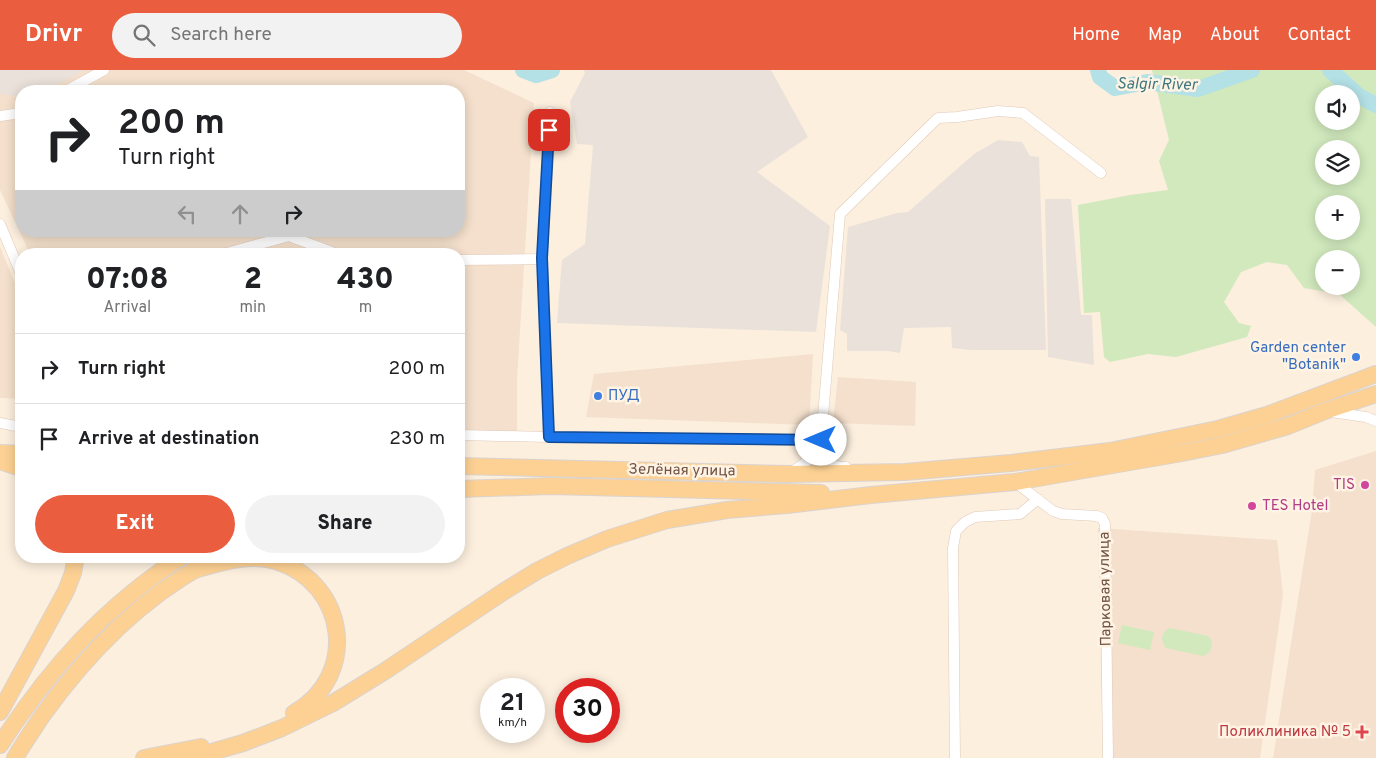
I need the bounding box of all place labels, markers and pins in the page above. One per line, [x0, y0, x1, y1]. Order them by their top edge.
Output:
pin [528, 109, 570, 151]
place label: Garden center "Botanik" [1250, 339, 1346, 375]
marker: Garden center "Botanik" [1350, 351, 1362, 363]
place label: ПУД [608, 387, 640, 406]
marker: ПУД [592, 390, 604, 402]
place label: TIS [1333, 476, 1355, 495]
marker: TIS [1359, 479, 1371, 491]
place label: TES Hotel [1262, 497, 1328, 516]
marker: TES Hotel [1246, 500, 1258, 512]
place label: Поликлиника № 5 [1219, 723, 1351, 742]
marker: Поликлиника № 5 [1355, 725, 1369, 739]

